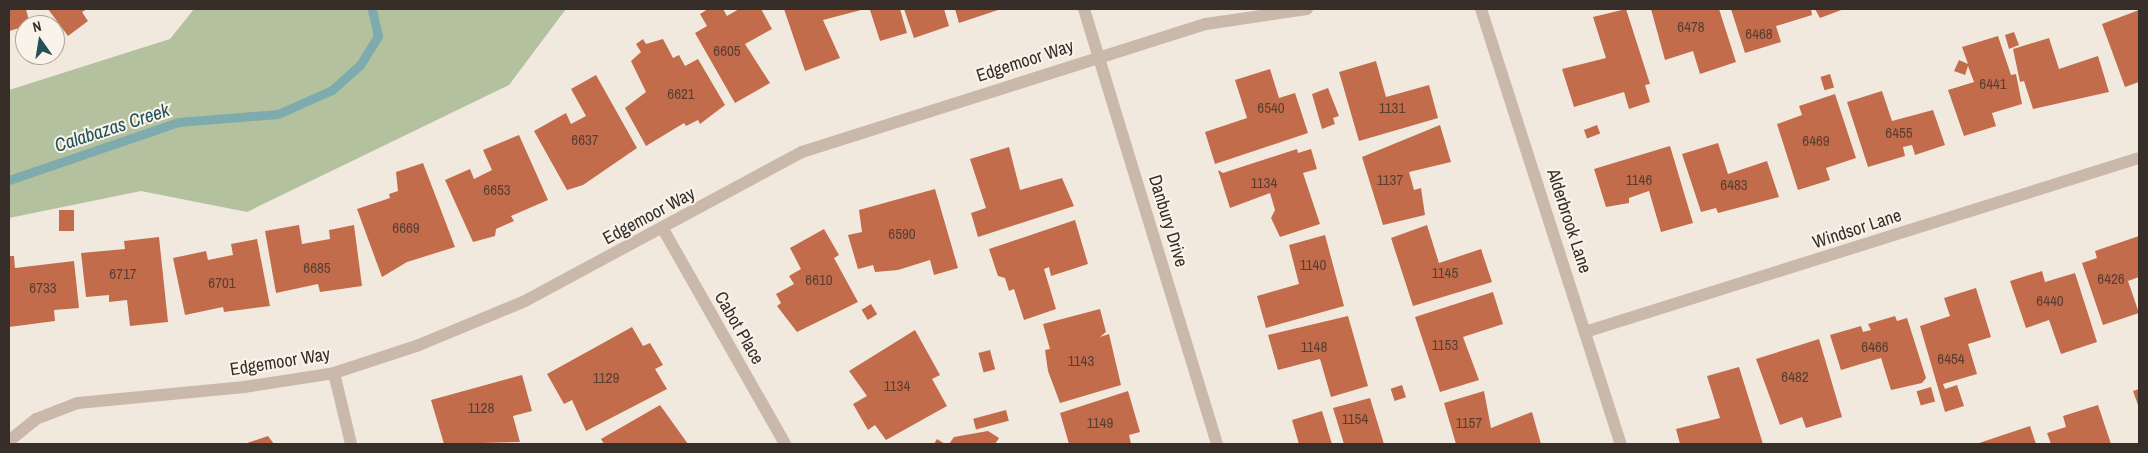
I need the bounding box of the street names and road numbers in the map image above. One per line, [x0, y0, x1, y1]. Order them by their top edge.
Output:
street label: Edgemoor Way [974, 35, 1076, 87]
street label: Alderbrook Lane [1542, 166, 1596, 276]
street label: Danbury Drive [1144, 172, 1192, 270]
street label: Edgemoor Way [599, 183, 699, 249]
street label: Windsor Lane [1810, 205, 1904, 253]
street label: Cabot Place [710, 288, 768, 368]
street label: Edgemoor Way [228, 343, 332, 381]

